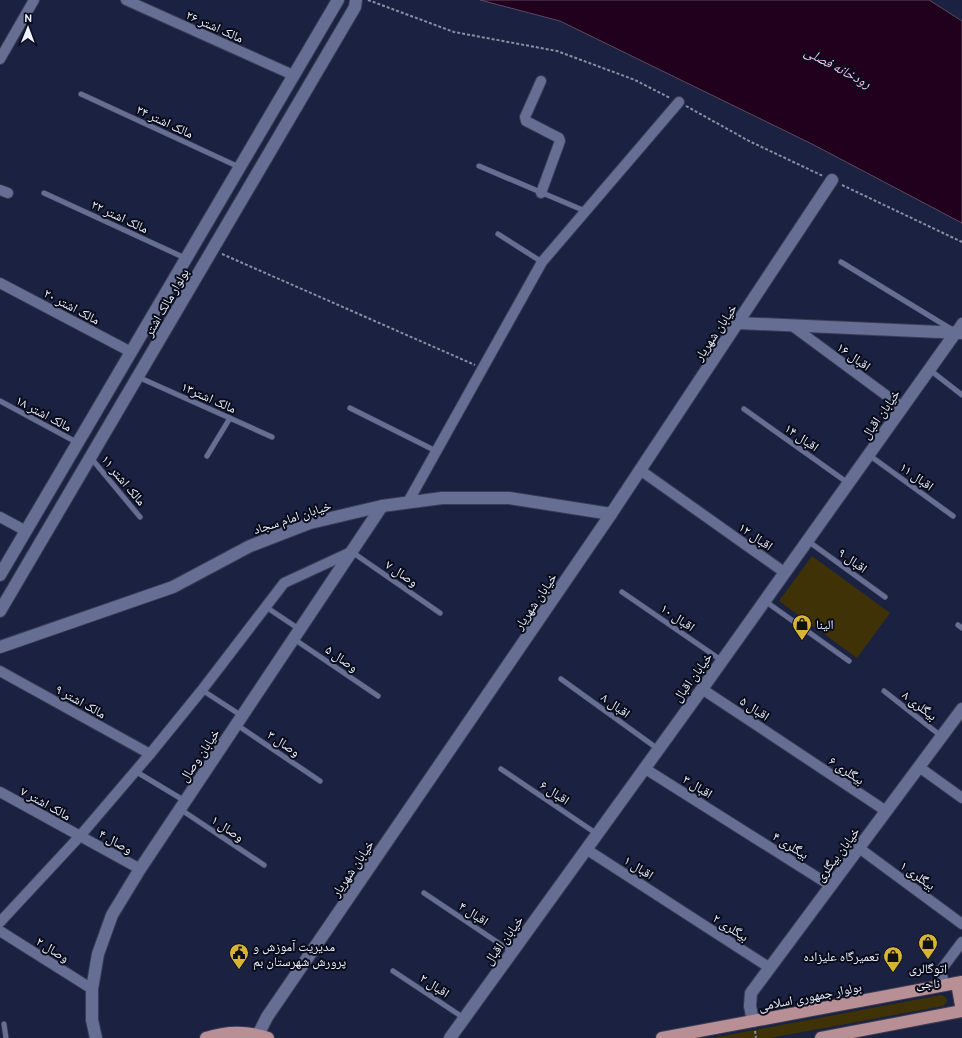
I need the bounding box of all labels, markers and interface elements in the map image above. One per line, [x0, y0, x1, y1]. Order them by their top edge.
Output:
street label: مالک اشتر ۲۶ [183, 6, 246, 47]
north arrow [8, 8, 48, 48]
text: N [24, 11, 32, 25]
water label: رودخانه فصلی [802, 42, 875, 92]
street label: مالک اشتر ۲۴ [133, 101, 196, 142]
street label: مالک اشتر ۲۲ [88, 196, 151, 237]
street label: بولوار مالک اشتر [140, 265, 193, 340]
street label: مالک اشتر ۲۰ [41, 285, 103, 328]
street label: خیابان شهریار [690, 301, 741, 365]
street label: اقبال ۱۶ [833, 338, 874, 374]
street label: مالک اشتر۱۳ [179, 378, 239, 417]
street label: خیابان اقبال [857, 386, 904, 443]
street label: مالک اشتر ۱۸ [13, 392, 75, 435]
street label: اقبال ۱۴ [781, 420, 822, 455]
street label: مالک اشتر ۱۱ [97, 451, 150, 509]
street label: اقبال ۱۱ [896, 458, 937, 494]
street label: خیابان امام سجاد [251, 497, 333, 538]
street label: اقبال ۱۲ [735, 519, 776, 554]
street label: اقبال ۹ [835, 544, 871, 577]
street label: وصال ۷ [382, 556, 421, 591]
street label: خیابان شهریار [510, 570, 561, 634]
street label: اقبال ۱۰ [657, 600, 698, 635]
shop icon: الینا [791, 613, 813, 641]
place label: الینا [816, 616, 834, 632]
street label: وصال ۵ [322, 641, 361, 676]
street label: خیابان اقبال [669, 649, 716, 705]
street label: مالک اشتر ۹ [52, 681, 109, 722]
street label: بیگلری ۸ [899, 687, 940, 724]
street label: اقبال ۸ [598, 689, 634, 722]
street label: اقبال ۵ [737, 692, 773, 724]
street label: خیابان وصال [175, 725, 224, 785]
street label: وصال ۳ [264, 726, 303, 761]
street label: بیگلری ۶ [826, 752, 868, 788]
street label: اقبال ۳ [680, 771, 716, 802]
street label: اقبال ۶ [537, 776, 573, 808]
street label: مالک اشتر ۷ [17, 783, 74, 824]
street label: وصال ۱ [208, 811, 247, 846]
street label: خیابان بیگلری [811, 823, 864, 885]
street label: وصال ۴ [96, 825, 136, 858]
street label: بیگلری ۴ [769, 828, 812, 863]
street label: خیابان شهریار [327, 837, 378, 901]
street label: اقبال ۱ [621, 852, 657, 883]
street label: بیگلری ۱ [897, 857, 939, 894]
street label: اقبال ۴ [456, 897, 492, 929]
street label: بیگلری ۲ [710, 910, 752, 945]
street label: خیابان اقبال [480, 912, 527, 968]
shop icon: اتوگالری ناجی [917, 932, 939, 960]
street label: وصال ۲ [33, 933, 73, 966]
place label: مدیریت آموزش و پرورش شهرستان بم [253, 938, 346, 970]
public building icon: مدیریت آموزش و پرورش شهرستان بم [228, 942, 250, 970]
shop icon: تعمیرگاه علیزاده [882, 945, 904, 973]
place label: تعمیرگاه علیزاده [803, 948, 879, 965]
place label: اتوگالری ناجی [909, 960, 947, 992]
street label: اقبال ۲ [417, 969, 453, 1001]
street label: بولوار جمهوری اسلامی [757, 978, 863, 1015]

